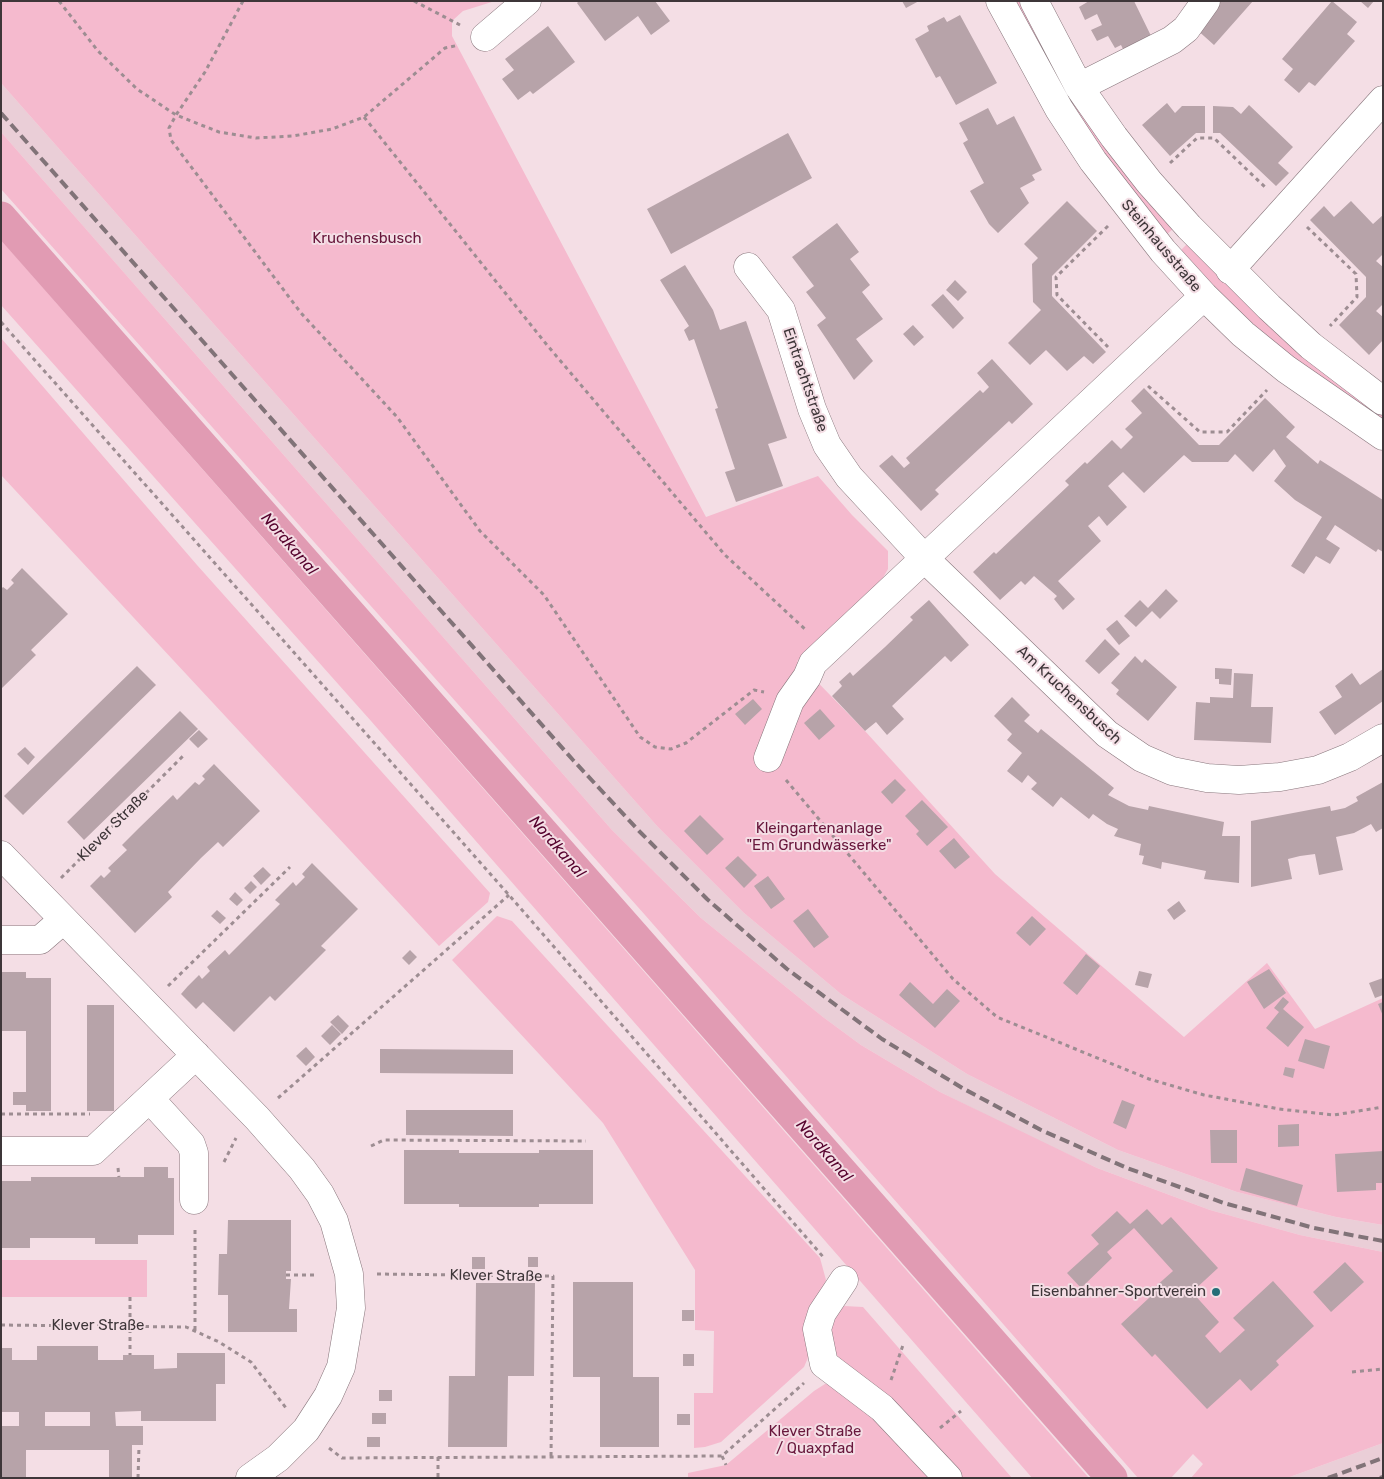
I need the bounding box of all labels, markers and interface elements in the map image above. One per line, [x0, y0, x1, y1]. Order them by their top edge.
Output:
street label: Steinhausstraße [1117, 196, 1205, 296]
park label: Kruchensbusch [312, 230, 422, 248]
street label: Eintrachtstraße [779, 325, 831, 435]
water label: Nordkanal [257, 509, 321, 579]
street label: Am Kruchensbusch [1013, 642, 1125, 748]
street label: Klever Straße [74, 787, 152, 865]
water label: Nordkanal [525, 812, 589, 882]
park label: Kleingartenanlage "Em Grundwässerke" [746, 820, 892, 855]
water label: Nordkanal [792, 1116, 856, 1186]
street label: Klever Straße [449, 1266, 543, 1286]
place label: Eisenbahner-Sportverein [1031, 1283, 1206, 1301]
marker: Eisenbahner-Sportverein [1210, 1286, 1222, 1298]
street label: Klever Straße [52, 1317, 144, 1335]
park label: Klever Straße / Quaxpfad [769, 1423, 861, 1458]

